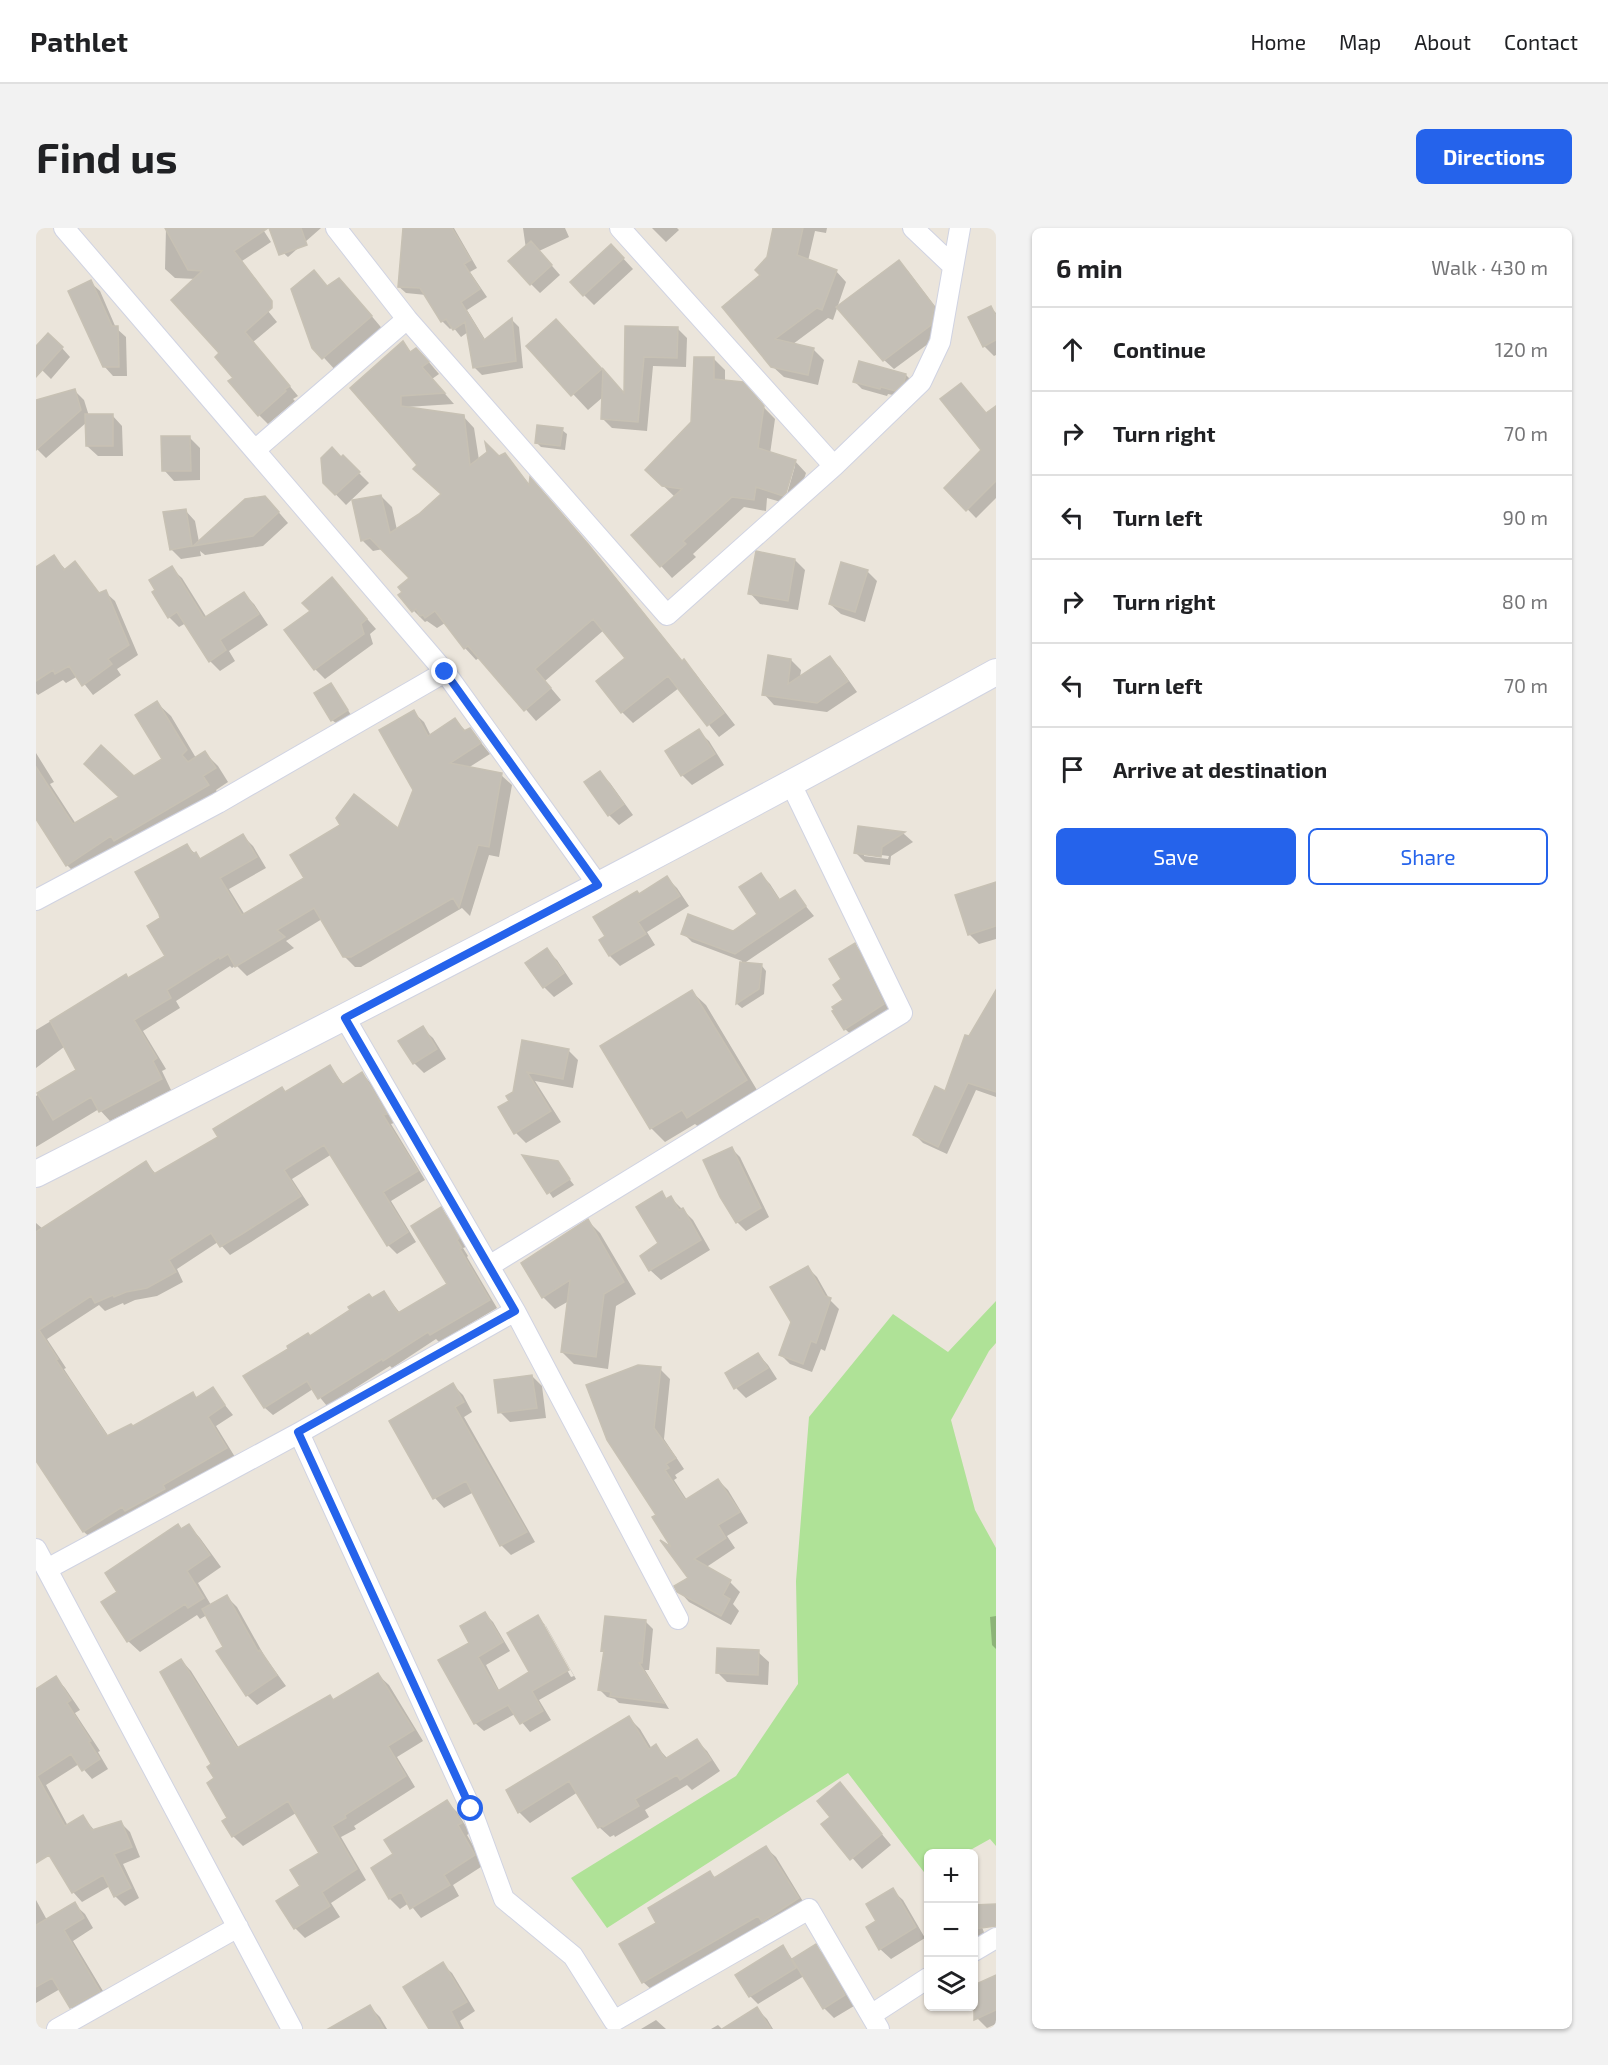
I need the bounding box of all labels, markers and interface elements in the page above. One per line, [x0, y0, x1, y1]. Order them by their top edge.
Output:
text: Pathlet [30, 24, 128, 58]
text: Home [1250, 29, 1306, 54]
text: Map [1339, 29, 1381, 54]
text: About [1414, 29, 1471, 54]
text: Contact [1504, 29, 1578, 54]
button: Directions [1416, 129, 1572, 184]
text: Find us [36, 131, 178, 181]
text: 6 min [1056, 252, 1123, 283]
text: Walk · 430 m [1431, 255, 1548, 279]
icon: ahead [1056, 333, 1089, 366]
text: Continue [1113, 336, 1206, 362]
text: 120 m [1495, 337, 1548, 361]
icon: right [1056, 417, 1089, 450]
text: Turn right [1113, 420, 1215, 446]
text: 70 m [1504, 421, 1548, 445]
icon: left [1056, 501, 1089, 534]
text: Turn left [1113, 504, 1202, 530]
text: 90 m [1503, 505, 1548, 529]
icon: right [1056, 585, 1089, 618]
text: Turn right [1113, 588, 1215, 614]
text: 80 m [1502, 589, 1548, 613]
route end [431, 658, 457, 684]
icon: left [1056, 669, 1089, 702]
text: Turn left [1113, 672, 1202, 698]
text: 70 m [1504, 673, 1548, 697]
icon: arrive [1056, 753, 1089, 786]
text: Arrive at destination [1113, 756, 1327, 782]
button: Save [1056, 828, 1296, 885]
button: Share [1308, 828, 1548, 885]
route start [457, 1795, 483, 1821]
map controls [924, 1849, 978, 2011]
button: + [924, 1849, 978, 1903]
button: − [924, 1903, 978, 1957]
button: layers [924, 1957, 978, 2011]

